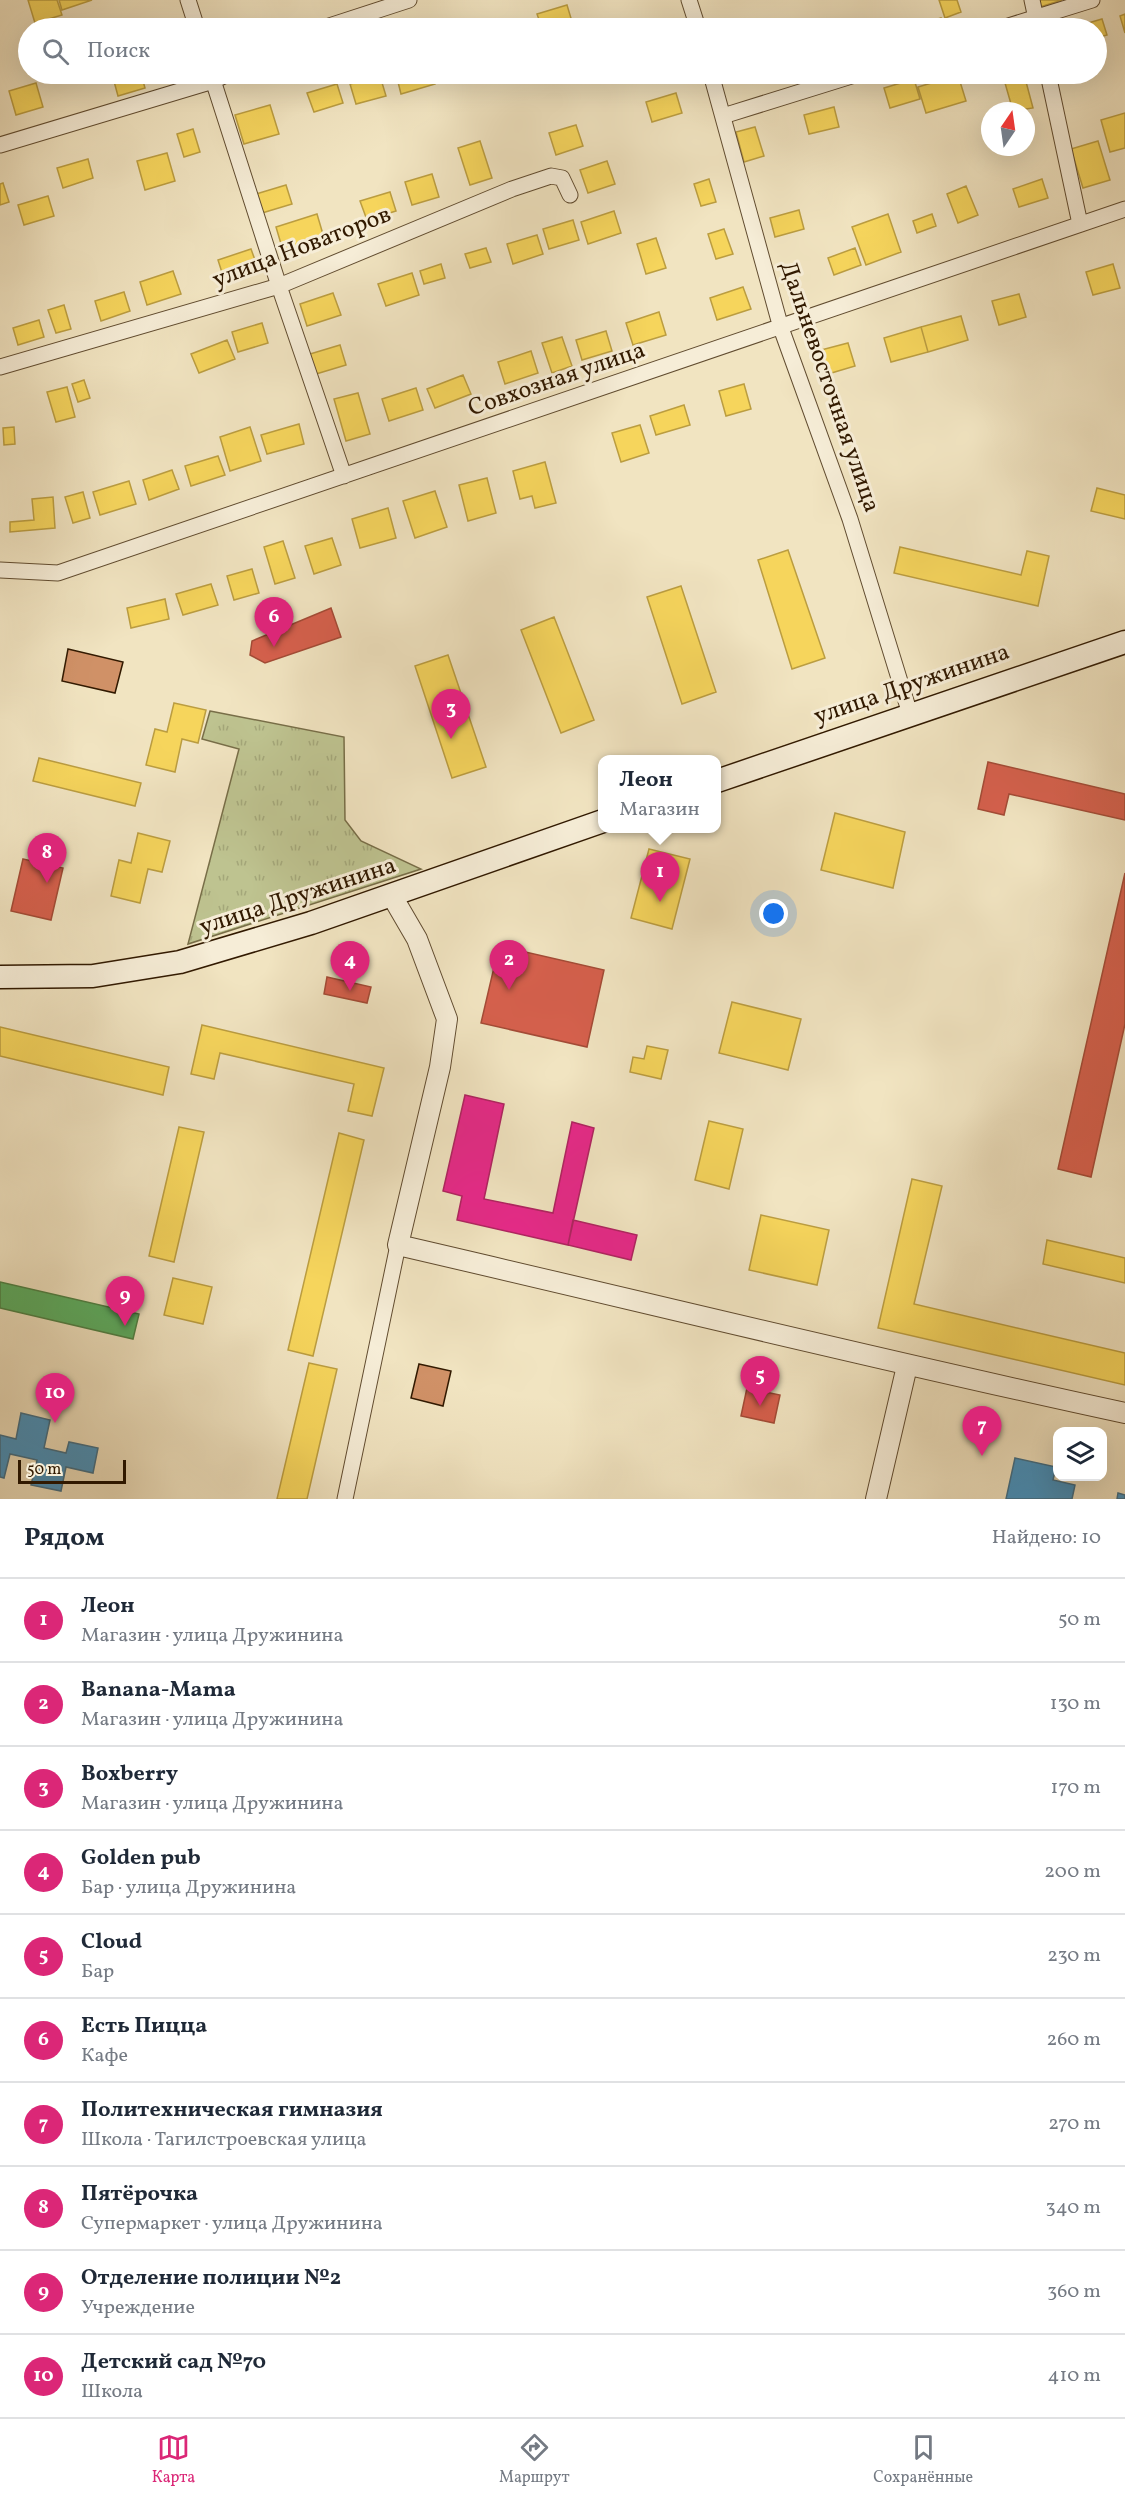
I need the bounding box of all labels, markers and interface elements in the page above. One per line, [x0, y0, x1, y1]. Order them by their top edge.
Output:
search box [18, 18, 1107, 84]
icon: search [39, 35, 72, 68]
text: Поиск [87, 36, 150, 67]
north arrow [981, 102, 1035, 156]
street label: улица Новаторов [208, 198, 396, 298]
street label: Дальневосточная улица [770, 257, 888, 517]
street label: Совхозная улица [464, 334, 650, 426]
pin: 6 [254, 598, 294, 647]
street label: улица Дружинина [810, 636, 1014, 734]
pin: 3 [432, 690, 470, 739]
popup [598, 755, 721, 833]
text: Леон [619, 765, 673, 796]
text: Магазин [619, 796, 700, 824]
pin: 8 [28, 834, 66, 883]
street label: улица Дружинина [195, 849, 401, 945]
pin: 1 [640, 852, 680, 902]
your location [759, 899, 788, 928]
pin: 2 [490, 940, 528, 990]
pin: 4 [330, 942, 370, 991]
pin: 9 [106, 1276, 144, 1326]
pin: 5 [740, 1356, 780, 1406]
pin: 10 [36, 1374, 74, 1423]
pin: 7 [962, 1406, 1002, 1456]
map controls [1053, 1427, 1107, 1481]
button: layers [1053, 1427, 1107, 1481]
scale bar [18, 1457, 126, 1484]
text: 50 m [27, 1459, 61, 1481]
text: Рядом [24, 1520, 104, 1556]
text: Найдено: 10 [992, 1524, 1101, 1552]
text: Леон [81, 1591, 135, 1622]
text: 1 [39, 1606, 48, 1634]
text: 50 m [1058, 1606, 1101, 1634]
text: Магазин · улица Дружинина [81, 1622, 343, 1650]
text: Banana-Mama [81, 1675, 236, 1706]
text: 2 [38, 1690, 49, 1718]
text: 130 m [1050, 1690, 1101, 1718]
text: Магазин · улица Дружинина [81, 1706, 343, 1734]
text: Boxberry [81, 1759, 178, 1790]
text: 3 [38, 1774, 49, 1802]
text: 170 m [1051, 1774, 1101, 1802]
text: Магазин · улица Дружинина [81, 1790, 343, 1818]
text: Golden pub [81, 1843, 201, 1874]
text: 4 [37, 1858, 50, 1886]
text: 200 m [1044, 1858, 1101, 1886]
text: Бар · улица Дружинина [81, 1874, 296, 1902]
text: Cloud [81, 1927, 142, 1958]
text: 5 [39, 1942, 48, 1970]
text: 230 m [1047, 1942, 1101, 1970]
text: Бар [81, 1958, 114, 1986]
text: Есть Пицца [81, 2011, 207, 2042]
text: 6 [38, 2026, 49, 2054]
text: 260 m [1046, 2026, 1101, 2054]
text: Кафе [81, 2042, 128, 2070]
text: Политехническая гимназия [81, 2095, 383, 2126]
text: 7 [39, 2110, 48, 2138]
text: 270 m [1048, 2110, 1101, 2138]
text: Школа · Тагилстроевская улица [81, 2126, 367, 2154]
text: Пятёрочка [81, 2179, 198, 2210]
text: 8 [38, 2194, 49, 2222]
text: 340 m [1045, 2194, 1101, 2222]
text: Супермаркет · улица Дружинина [81, 2210, 383, 2238]
text: Отделение полиции №2 [81, 2263, 341, 2294]
text: 9 [38, 2278, 49, 2306]
text: 360 m [1047, 2278, 1101, 2306]
text: Учреждение [81, 2294, 195, 2322]
text: Детский сад №70 [81, 2347, 266, 2378]
text: 10 [33, 2362, 54, 2390]
text: 410 m [1048, 2362, 1101, 2390]
text: Школа [81, 2378, 143, 2406]
tab: Карта [152, 2431, 195, 2489]
tab: Маршрут [499, 2431, 570, 2489]
tab: Сохранённые [873, 2431, 973, 2489]

